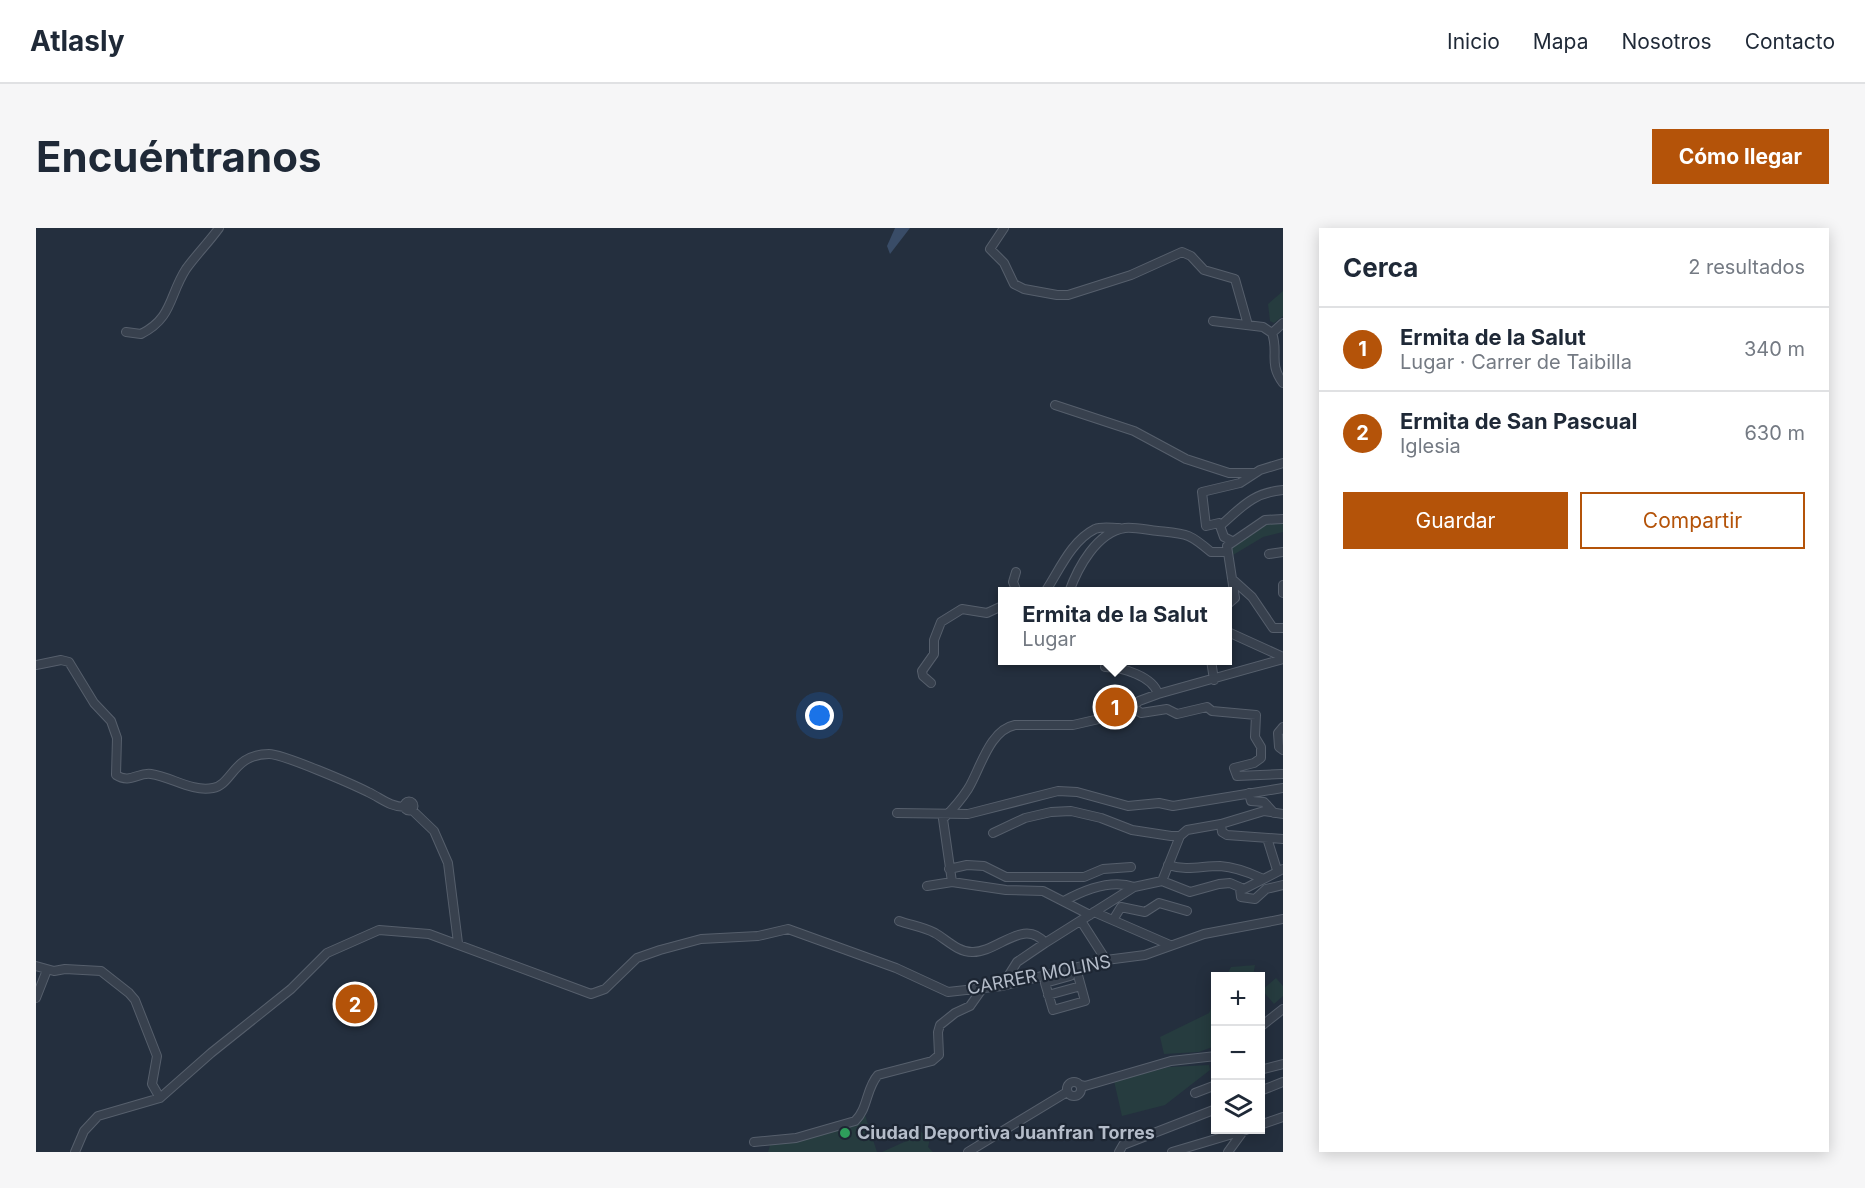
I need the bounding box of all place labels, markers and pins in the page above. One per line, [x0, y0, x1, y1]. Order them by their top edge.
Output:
pin: 1 [1096, 684, 1134, 730]
pin: 2 [336, 982, 374, 1026]
place label: Ciudad Deportiva Juanfran Torres [857, 1122, 1155, 1143]
marker: Ciudad Deportiva Juanfran Torres [838, 1126, 852, 1140]

